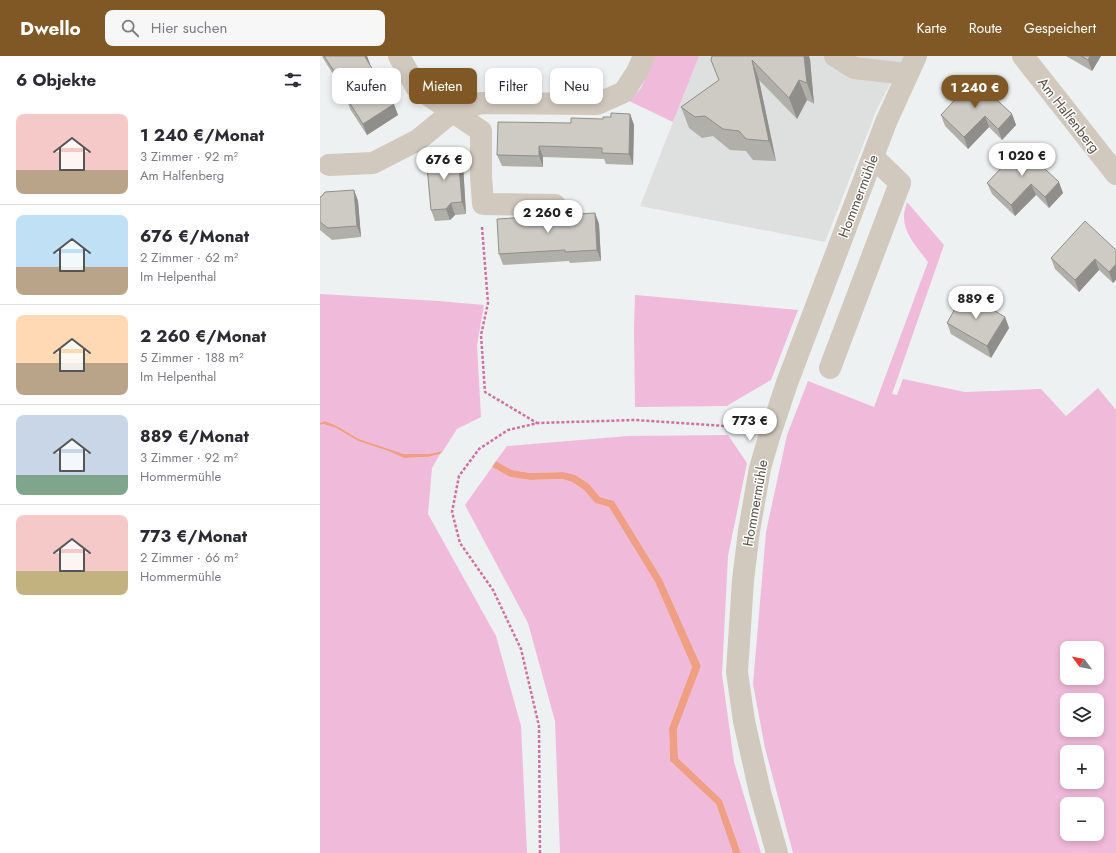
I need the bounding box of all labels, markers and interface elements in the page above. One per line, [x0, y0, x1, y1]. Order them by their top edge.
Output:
search box [105, 10, 385, 46]
text: Dwello [20, 15, 81, 42]
icon: search [119, 17, 141, 39]
text: Hier suchen [151, 17, 227, 39]
text: Karte [917, 18, 947, 38]
text: Route [969, 18, 1002, 38]
text: Gespeichert [1024, 18, 1096, 38]
text: 6 Objekte [16, 68, 96, 92]
chip: Kaufen [332, 68, 401, 104]
chip: Mieten [409, 68, 477, 104]
chip: Filter [485, 68, 542, 104]
chip: Neu [550, 68, 603, 104]
icon: filters [282, 69, 304, 91]
street label: Am Halfenberg [1033, 73, 1105, 157]
pin: 1 240 € [938, 75, 1012, 109]
text: 1 240 € [950, 78, 1000, 97]
text: 1 240 €/Monat [140, 123, 264, 147]
icon: home [48, 130, 96, 178]
pin: 1 020 € [985, 143, 1059, 177]
text: 1 020 € [998, 146, 1046, 165]
text: 3 Zimmer · 92 m² [140, 147, 238, 166]
pin: 676 € [416, 147, 472, 181]
text: 676 € [425, 150, 463, 169]
street label: Hommermühle [833, 152, 883, 240]
text: Am Halfenberg [140, 166, 224, 185]
pin: 2 260 € [511, 200, 585, 234]
text: 2 260 € [523, 203, 573, 222]
text: 676 €/Monat [140, 224, 249, 248]
icon: home [48, 231, 96, 279]
text: 2 Zimmer · 62 m² [140, 248, 238, 267]
text: Im Helpenthal [140, 267, 216, 286]
pin: 889 € [948, 286, 1004, 320]
text: 889 € [957, 289, 995, 308]
text: 2 260 €/Monat [140, 324, 266, 348]
icon: home [48, 331, 96, 379]
text: 5 Zimmer · 188 m² [140, 348, 243, 367]
text: Im Helpenthal [140, 367, 216, 386]
pin: 773 € [722, 408, 778, 442]
text: 773 € [732, 411, 768, 430]
text: 889 €/Monat [140, 424, 249, 448]
icon: home [48, 431, 96, 479]
text: 3 Zimmer · 92 m² [140, 448, 238, 467]
street label: Hommermühle [738, 458, 772, 548]
text: Hommermühle [140, 467, 221, 486]
text: 773 €/Monat [140, 524, 247, 548]
icon: home [48, 531, 96, 579]
text: 2 Zimmer · 66 m² [140, 548, 238, 567]
text: Hommermühle [140, 567, 221, 586]
north arrow [1060, 641, 1104, 685]
map controls [1060, 641, 1104, 841]
button: layers [1060, 693, 1104, 737]
button: + [1060, 745, 1104, 789]
button: − [1060, 797, 1104, 841]

